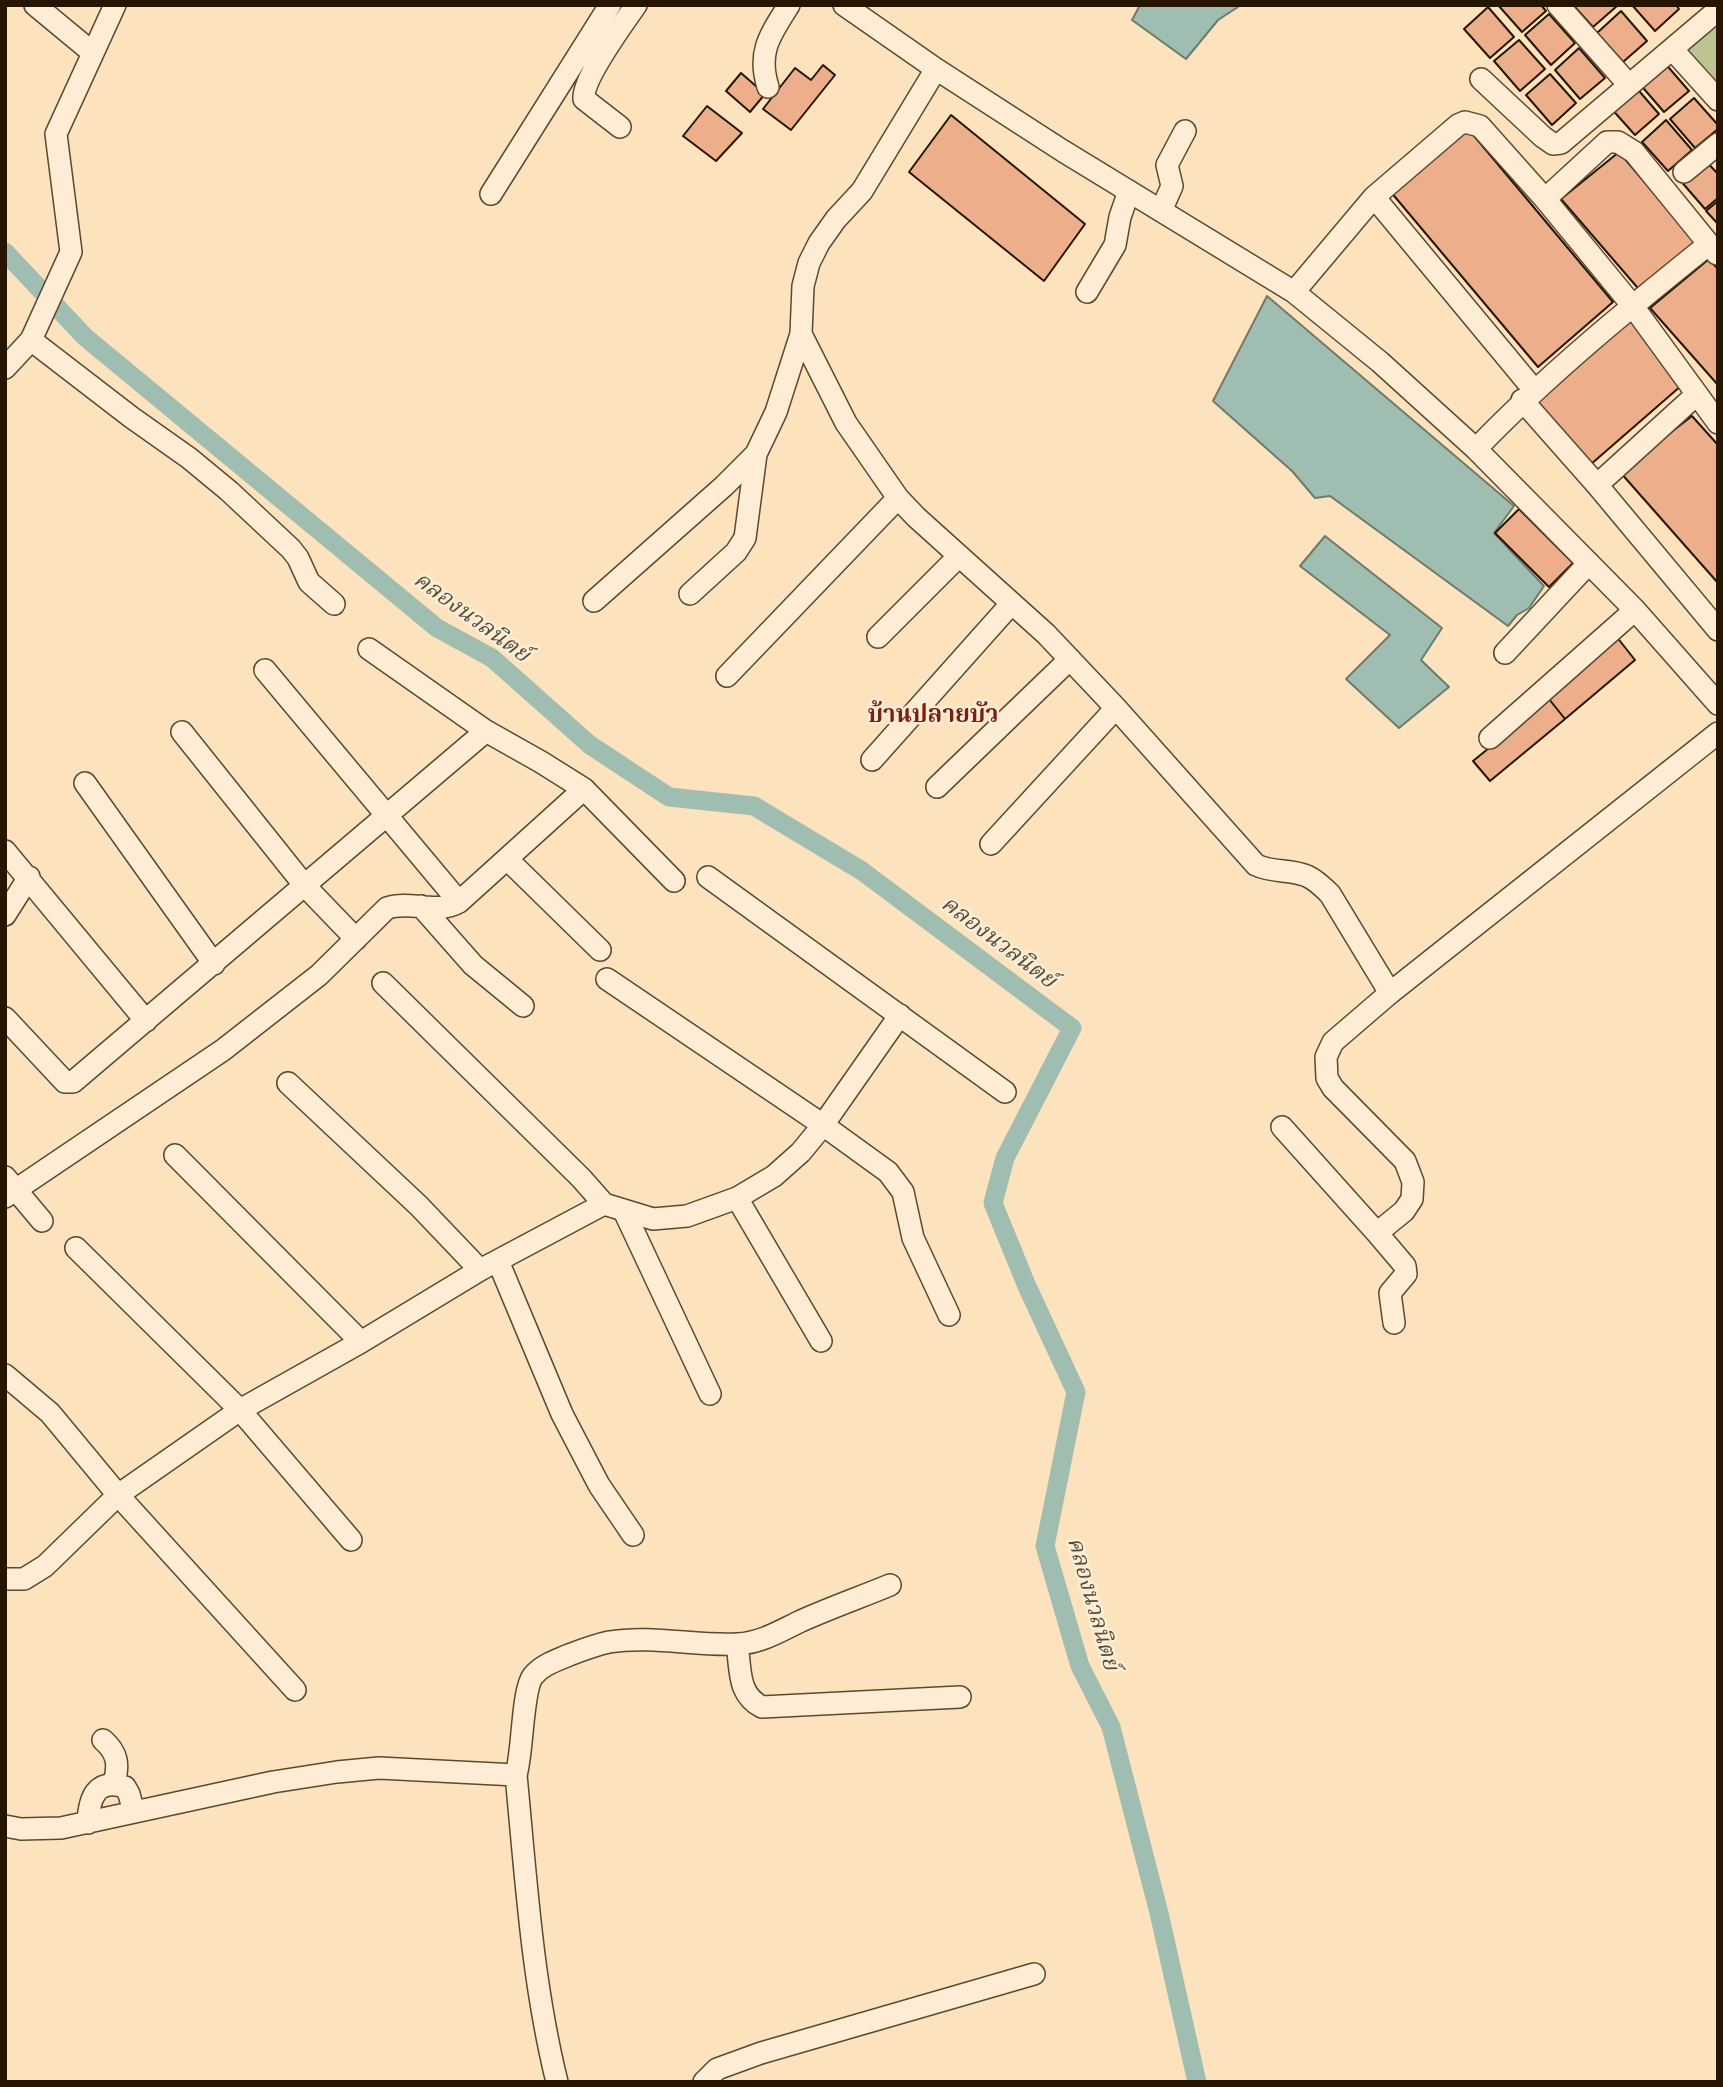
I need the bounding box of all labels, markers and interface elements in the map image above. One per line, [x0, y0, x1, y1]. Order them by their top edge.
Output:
water label: คลองนวลนิตย์ [408, 567, 534, 669]
district label: บ้านปลายบัว [867, 702, 999, 730]
water label: คลองนวลนิตย์ [935, 891, 1061, 995]
water label: คลองนวลนิตย์ [1060, 1534, 1124, 1674]

